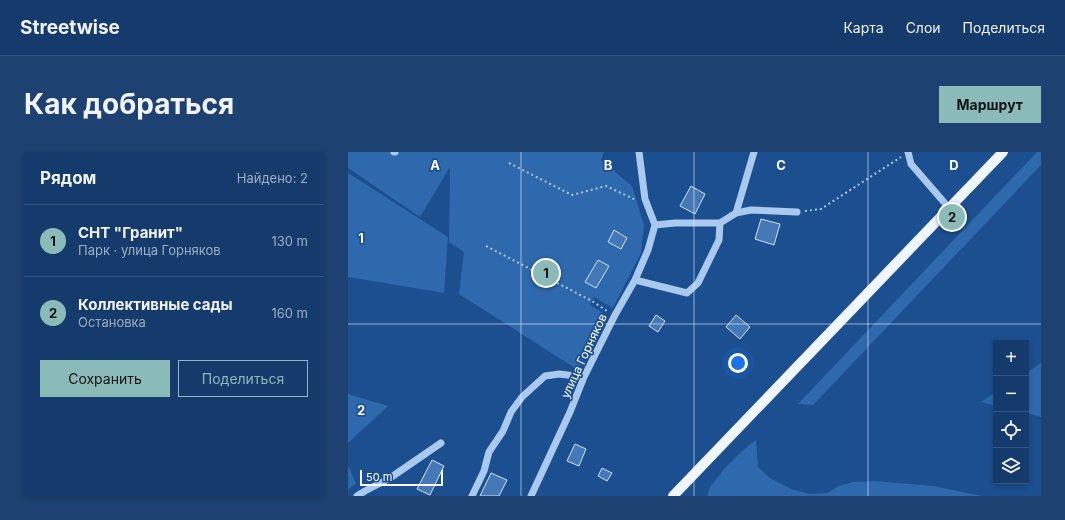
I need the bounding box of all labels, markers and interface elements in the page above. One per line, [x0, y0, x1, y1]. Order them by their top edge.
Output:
text: Streetwise [20, 16, 120, 39]
text: Карта [843, 19, 884, 36]
text: Слои [906, 19, 941, 36]
text: Поделиться [963, 19, 1045, 36]
button: Маршрут [939, 86, 1041, 123]
text: Как добраться [24, 87, 234, 121]
text: A [430, 157, 440, 173]
text: B [604, 157, 613, 173]
text: C [776, 157, 786, 173]
text: D [949, 157, 959, 173]
text: Рядом [40, 168, 96, 188]
text: Найдено: 2 [237, 170, 308, 186]
pin: 2 [939, 202, 965, 232]
text: СНТ "Гранит" [78, 223, 183, 242]
text: 1 [358, 230, 364, 246]
text: 1 [50, 233, 56, 249]
text: 130 m [271, 233, 308, 249]
text: Парк · улица Горняков [78, 242, 221, 258]
pin: 1 [533, 258, 559, 288]
text: Коллективные сады [78, 295, 233, 314]
text: 2 [49, 305, 57, 321]
text: 160 m [271, 305, 308, 321]
street label: улица Горняков [557, 311, 610, 401]
text: Остановка [78, 314, 146, 330]
map controls [993, 340, 1029, 484]
button: + [993, 340, 1029, 376]
your location [728, 353, 748, 373]
button: Сохранить [40, 360, 170, 397]
button: Поделиться [178, 360, 308, 397]
button: − [993, 376, 1029, 412]
text: 2 [357, 402, 365, 418]
button: locate [993, 412, 1029, 448]
button: layers [993, 448, 1029, 484]
scale bar [360, 468, 443, 487]
text: 50 m [366, 470, 392, 484]

